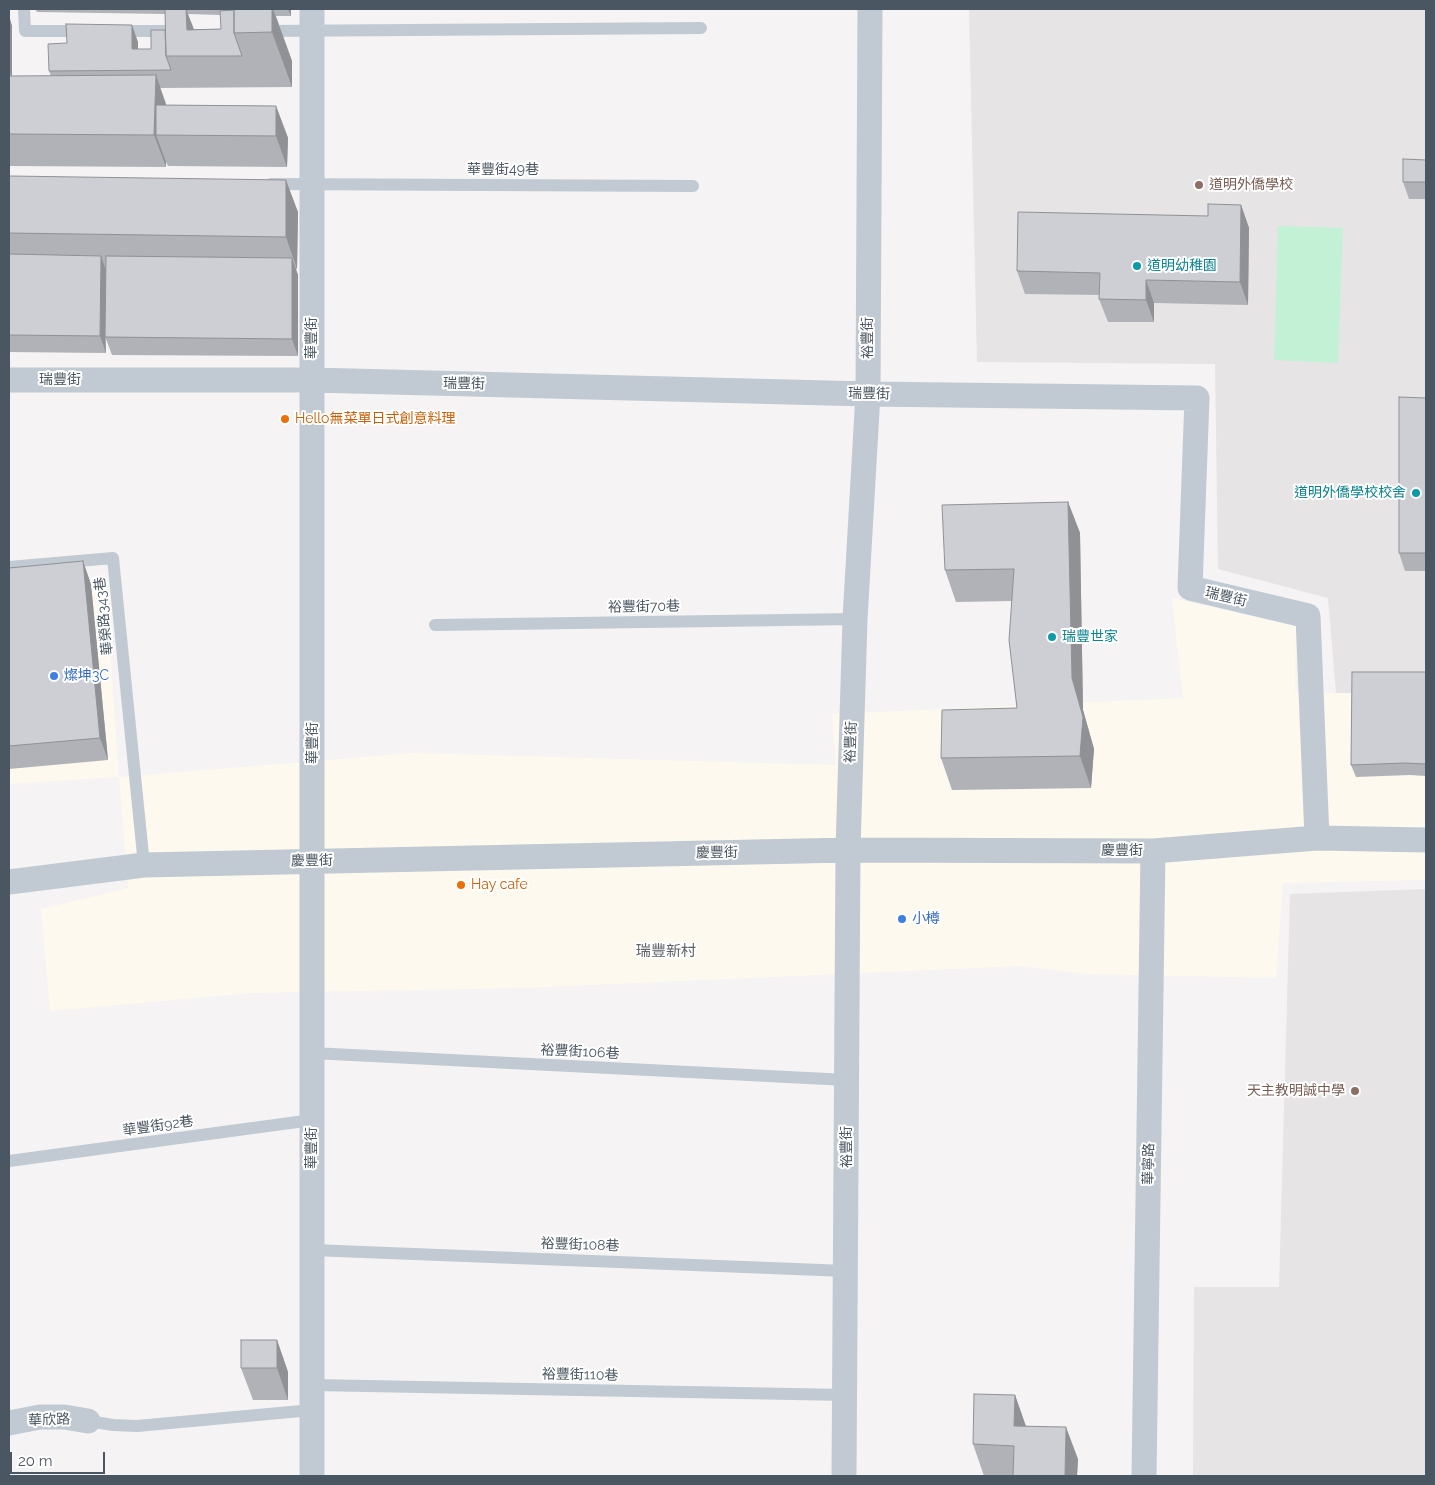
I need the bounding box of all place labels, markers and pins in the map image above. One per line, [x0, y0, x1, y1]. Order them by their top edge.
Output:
place label: 道明外僑學校 [1209, 177, 1293, 193]
marker: 道明外僑學校 [1193, 179, 1205, 191]
place label: 道明幼稚園 [1147, 258, 1217, 274]
marker: 道明幼稚園 [1131, 260, 1143, 272]
place label: Hello無菜單日式創意料理 [295, 411, 455, 427]
marker: Hello無菜單日式創意料理 [279, 413, 291, 425]
place label: 道明外僑學校校舍 [1294, 485, 1406, 501]
marker: 道明外僑學校校舍 [1410, 487, 1422, 499]
place label: 瑞豐世家 [1062, 629, 1118, 645]
marker: 瑞豐世家 [1046, 631, 1058, 643]
place label: 燦坤3C [64, 668, 109, 684]
marker: 燦坤3C [48, 670, 60, 682]
place label: Hay cafe [471, 877, 528, 893]
marker: Hay cafe [455, 879, 467, 891]
place label: 小樽 [912, 911, 940, 927]
marker: 小樽 [896, 913, 908, 925]
place label: 天主教明誠中學 [1247, 1083, 1345, 1099]
marker: 天主教明誠中學 [1349, 1085, 1361, 1097]

